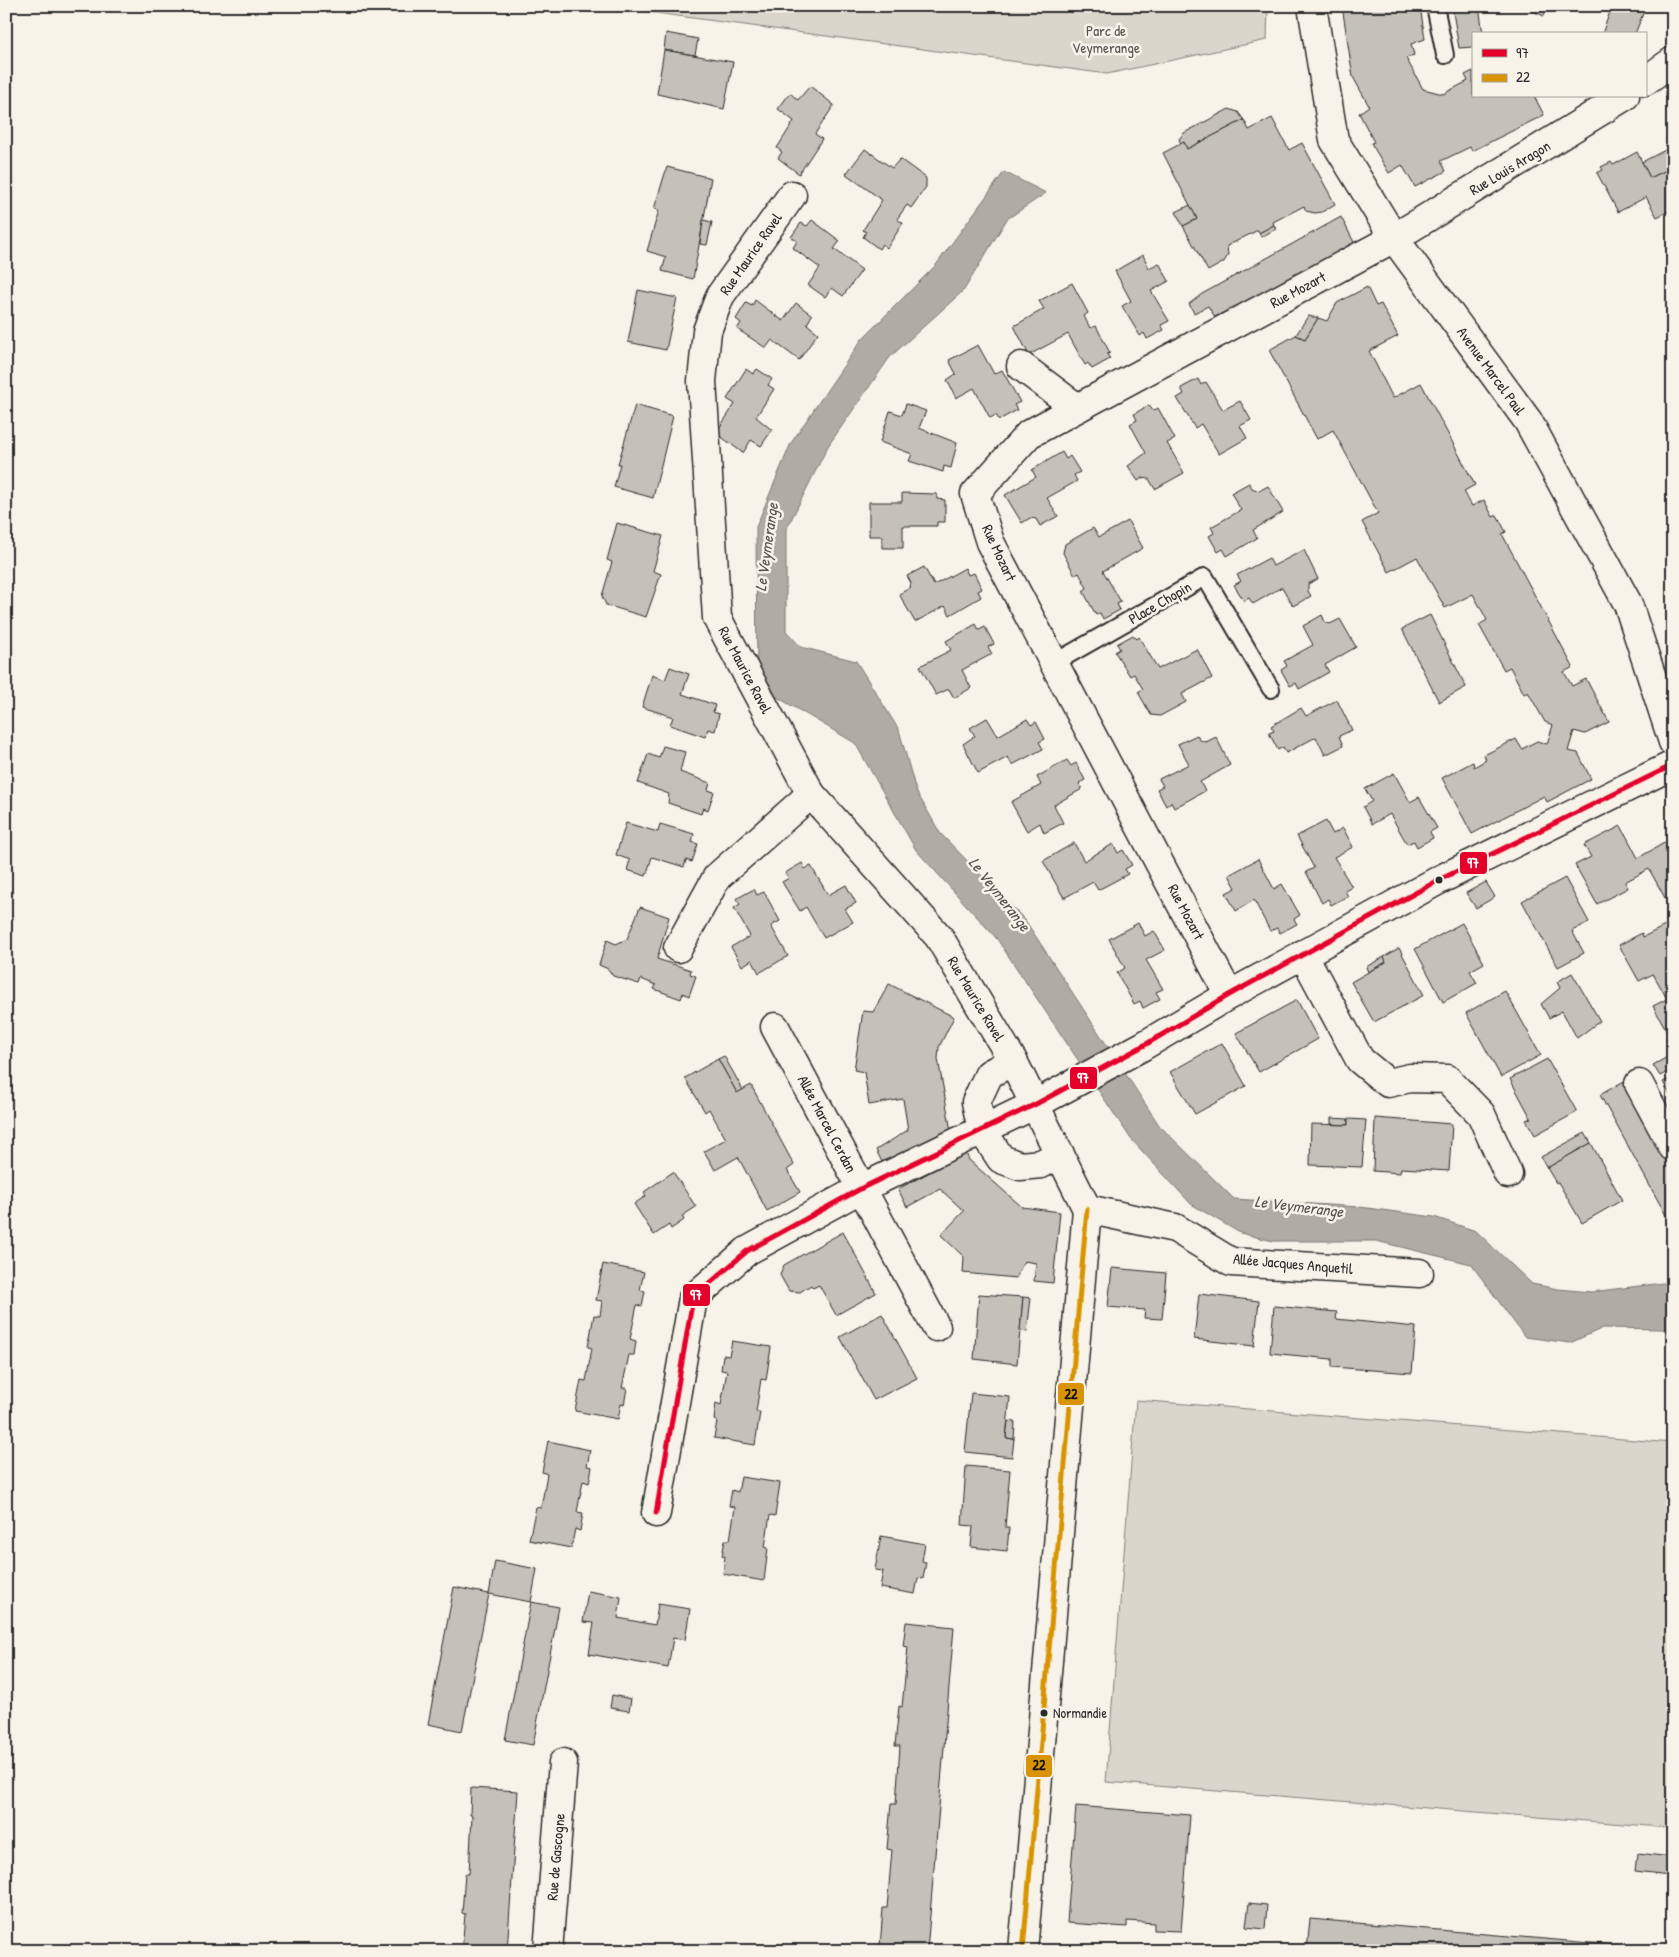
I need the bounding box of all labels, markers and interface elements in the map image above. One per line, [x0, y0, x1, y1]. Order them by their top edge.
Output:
park label: Parc de Veymerange [1072, 20, 1140, 58]
legend [1472, 32, 1646, 98]
text: 97 [1516, 42, 1529, 63]
text: 22 [1516, 66, 1530, 87]
street label: Rue Louis Aragon [1465, 135, 1554, 200]
street label: Rue Maurice Ravel [714, 208, 787, 299]
street label: Rue Mozart [1266, 266, 1330, 313]
street label: Avenue Marcel Paul [1452, 322, 1531, 419]
water label: Le Veymerange [749, 501, 783, 592]
street label: Rue Mozart [977, 521, 1022, 585]
street label: Place Chopin [1124, 576, 1195, 629]
street label: Rue Maurice Ravel [714, 622, 777, 717]
line badge: 97 [1459, 851, 1488, 875]
water label: Le Veymerange [964, 852, 1036, 936]
text: 97 [1467, 853, 1479, 872]
unlabelled marker [1434, 875, 1444, 885]
street label: Rue Mozart [1163, 880, 1210, 944]
street label: Rue Maurice Ravel [943, 952, 1010, 1045]
line badge: 97 [1069, 1066, 1098, 1090]
text: 97 [1077, 1068, 1089, 1087]
street label: Allée Marcel Cerdan [793, 1071, 862, 1176]
water label: Le Veymerange [1254, 1190, 1345, 1222]
street label: Allée Jacques Anquetil [1232, 1248, 1354, 1279]
line badge: 97 [682, 1283, 711, 1307]
text: 97 [690, 1285, 702, 1304]
line badge: 22 [1057, 1382, 1085, 1406]
text: 22 [1064, 1384, 1078, 1403]
place label: Normandie [1053, 1703, 1107, 1722]
marker: Normandie [1039, 1708, 1049, 1718]
line badge: 22 [1025, 1754, 1053, 1778]
text: 22 [1032, 1755, 1046, 1774]
street label: Rue de Gascogne [541, 1812, 570, 1902]

